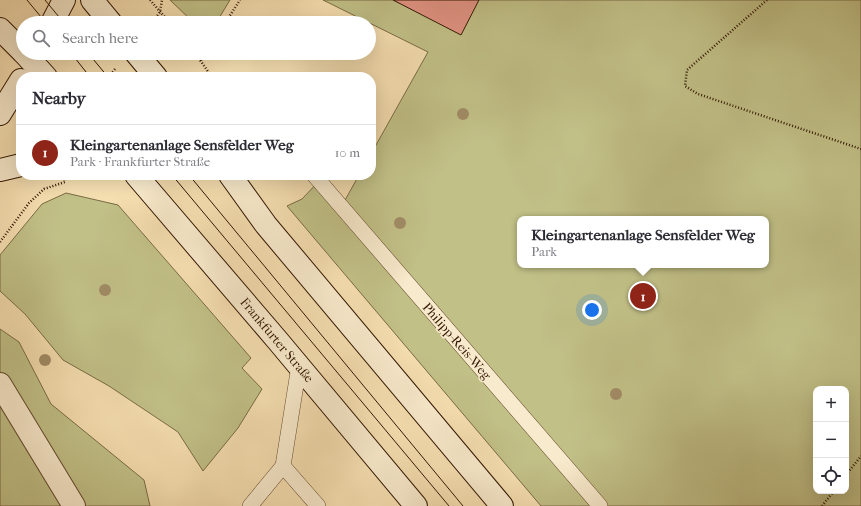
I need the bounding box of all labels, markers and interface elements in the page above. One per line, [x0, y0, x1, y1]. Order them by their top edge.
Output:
search box [16, 16, 376, 60]
icon: search [30, 27, 52, 49]
text: Search here [62, 29, 138, 47]
text: Nearby [32, 88, 86, 108]
text: Kleingartenanlage Sensfelder Weg [70, 136, 294, 154]
text: 1 [43, 145, 47, 160]
text: 10 m [335, 145, 360, 160]
text: Park · Frankfurter Straße [70, 154, 210, 169]
popup [517, 216, 769, 268]
text: Kleingartenanlage Sensfelder Weg [531, 226, 755, 244]
text: Park [531, 244, 557, 259]
pin: 1 [630, 281, 656, 311]
street label: Frankfurter Straße [237, 295, 317, 386]
street label: Philipp-Reis-Weg [420, 300, 495, 383]
your location [582, 300, 602, 320]
map controls [813, 386, 849, 494]
button: + [813, 386, 849, 422]
button: − [813, 422, 849, 458]
button: locate [813, 458, 849, 494]

